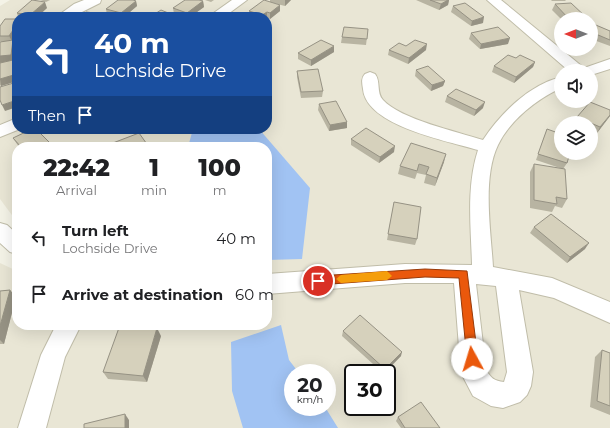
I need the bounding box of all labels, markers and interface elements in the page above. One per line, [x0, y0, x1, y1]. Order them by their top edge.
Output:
north arrow [554, 12, 598, 56]
map controls [554, 12, 598, 160]
text: 40 m [94, 26, 170, 60]
icon: left [28, 28, 80, 80]
text: Lochside Drive [94, 60, 226, 82]
button: sound [554, 64, 598, 108]
icon: arrive [74, 104, 96, 126]
text: Then [28, 106, 66, 125]
button: layers [554, 116, 598, 160]
text: 22:42 [43, 153, 110, 182]
text: 1 [149, 153, 159, 182]
text: 100 [198, 153, 241, 182]
text: Arrival [56, 182, 97, 198]
text: min [141, 182, 167, 198]
text: m [213, 182, 226, 198]
text: Turn left [62, 221, 129, 240]
icon: left [28, 227, 50, 249]
text: 40 m [216, 229, 256, 248]
text: Lochside Drive [62, 240, 158, 256]
pin [301, 264, 335, 298]
icon: arrive [307, 270, 329, 292]
icon: arrive [28, 283, 50, 305]
text: Arrive at destination [62, 285, 223, 304]
text: 60 m [235, 285, 274, 304]
position arrow [451, 338, 493, 380]
speed limit sign: 30 [344, 364, 396, 416]
text: 20 [297, 373, 323, 397]
text: km/h [297, 393, 323, 406]

